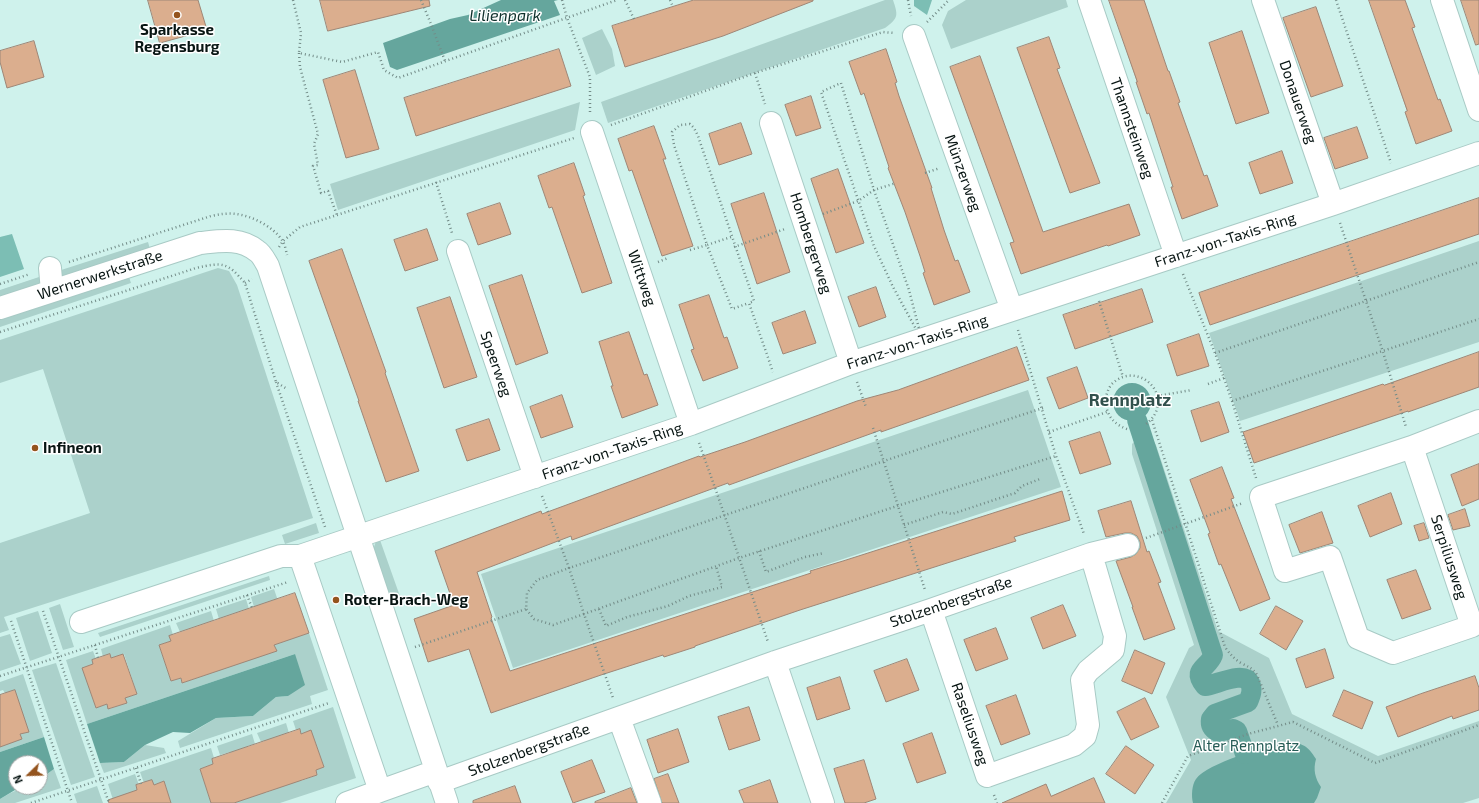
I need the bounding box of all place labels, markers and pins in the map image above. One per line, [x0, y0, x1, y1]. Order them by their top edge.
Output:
marker: Sparkasse Regensburg [172, 10, 182, 20]
place label: Sparkasse Regensburg [134, 21, 220, 56]
place label: Infineon [43, 439, 102, 457]
marker: Infineon [30, 443, 40, 453]
place label: Roter-Brach-Weg [344, 591, 468, 609]
marker: Roter-Brach-Weg [331, 595, 341, 605]

